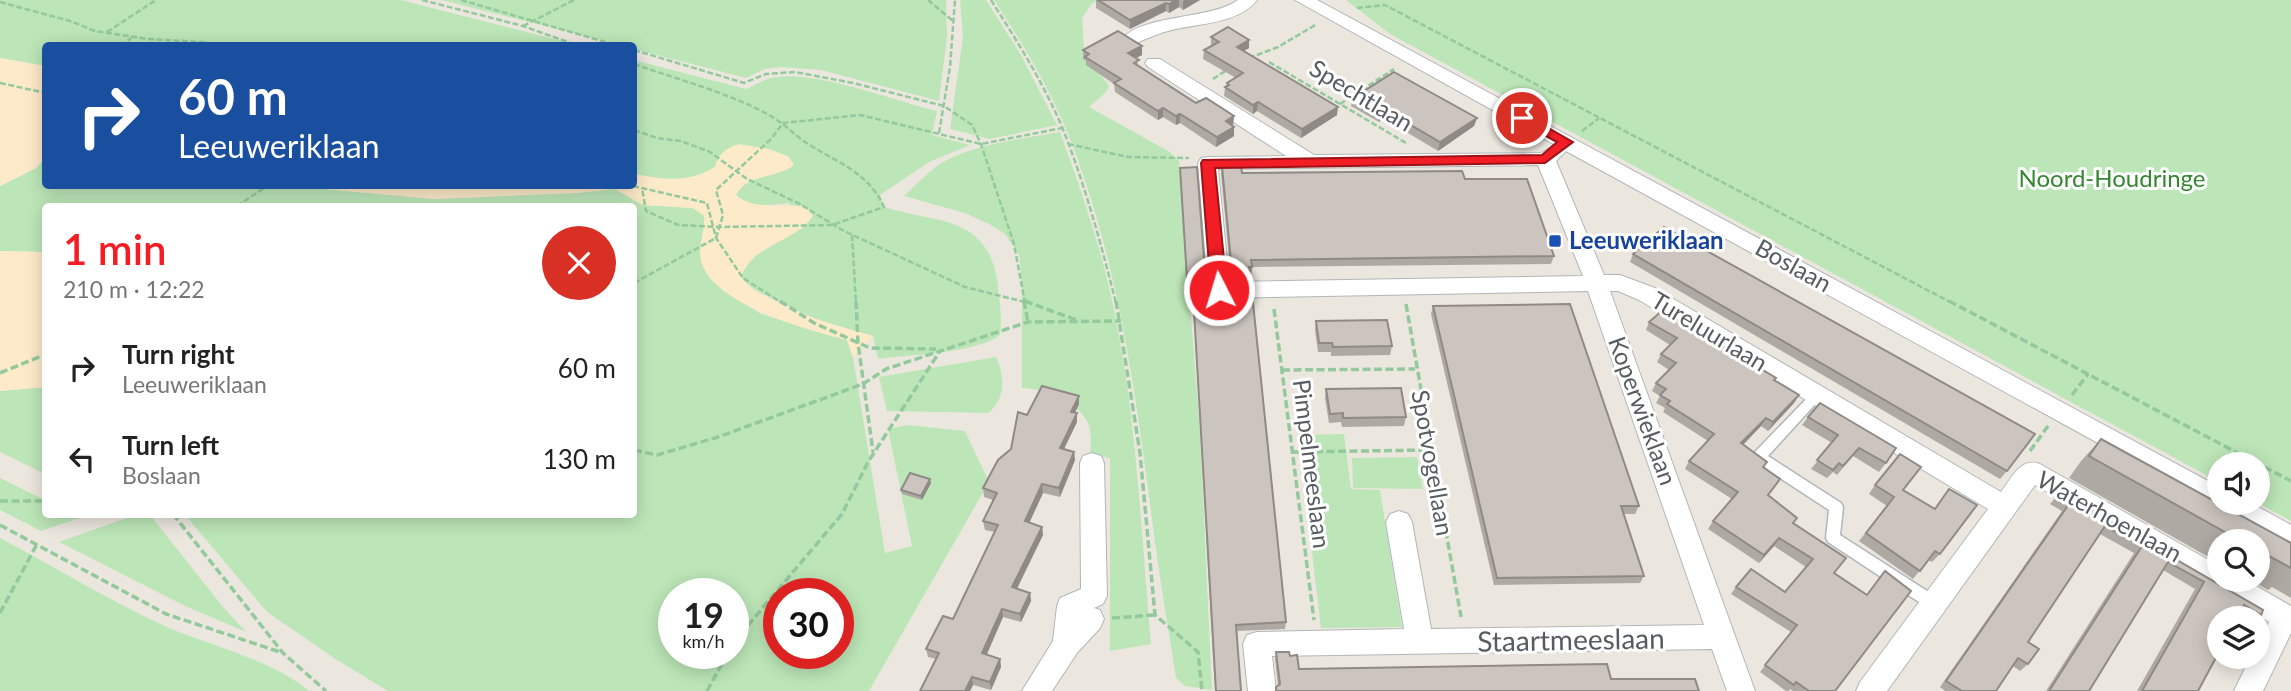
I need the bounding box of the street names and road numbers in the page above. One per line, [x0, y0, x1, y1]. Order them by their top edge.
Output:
street label: Spechtlaan [1305, 53, 1419, 137]
street label: Boslaan [1751, 232, 1837, 297]
street label: Tureluurlaan [1647, 285, 1773, 377]
street label: Koperwieklaan [1603, 332, 1684, 489]
street label: Pimpelmeeslaan [1288, 378, 1337, 550]
street label: Spotvogellaan [1406, 388, 1461, 538]
street label: Waterhoenlaan [2032, 464, 2187, 567]
street label: Staartmeeslaan [1477, 620, 1665, 658]

